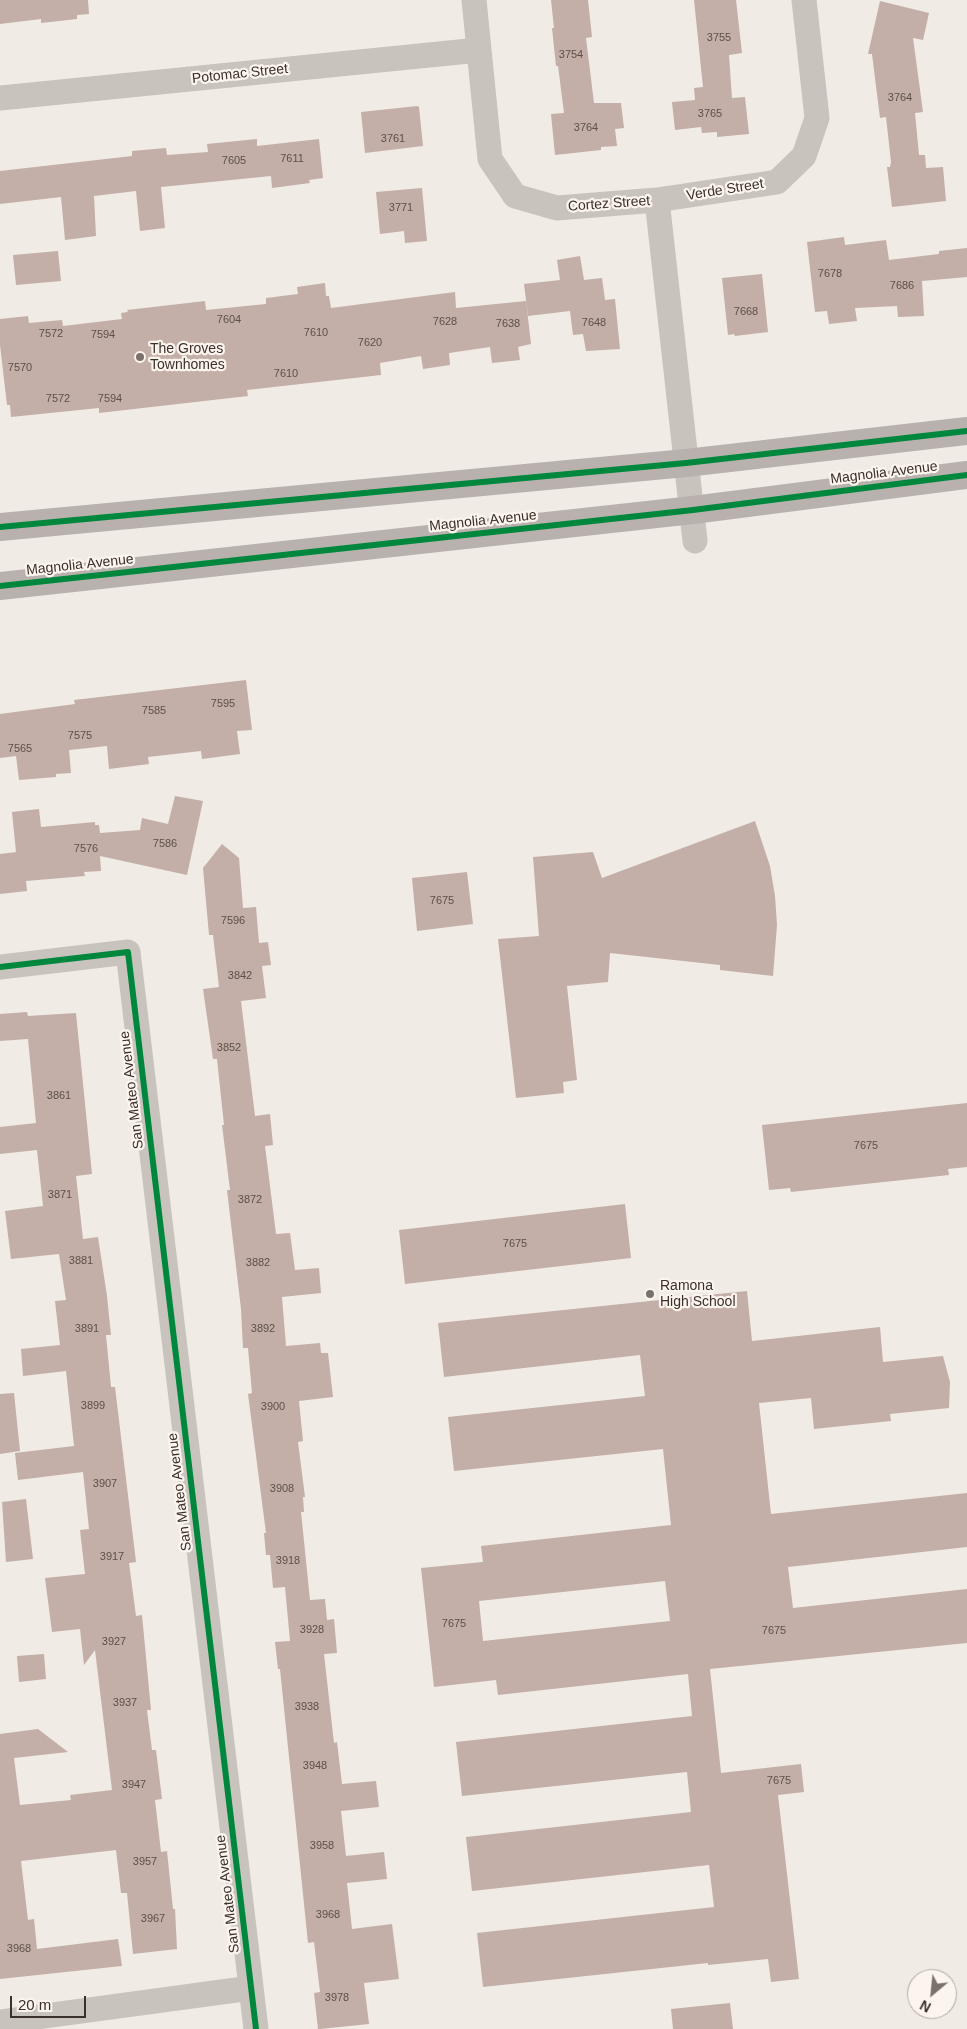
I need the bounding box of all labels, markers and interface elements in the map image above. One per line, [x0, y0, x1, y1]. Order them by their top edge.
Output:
house number: 3755 [707, 31, 731, 45]
house number: 3754 [559, 48, 583, 62]
street label: Potomac Street [191, 61, 289, 87]
house number: 3764 [888, 91, 912, 105]
house number: 3765 [698, 107, 722, 121]
house number: 3764 [574, 121, 598, 135]
house number: 3761 [381, 132, 405, 146]
house number: 7611 [280, 152, 304, 166]
house number: 7605 [222, 154, 246, 168]
street label: Verde Street [685, 176, 765, 204]
street label: Cortez Street [567, 193, 651, 215]
house number: 3771 [389, 201, 413, 215]
house number: 7678 [818, 267, 842, 281]
house number: 7686 [890, 279, 914, 293]
house number: 7668 [734, 305, 758, 319]
house number: 7604 [217, 313, 241, 327]
house number: 7628 [433, 315, 457, 329]
house number: 7648 [582, 316, 606, 330]
house number: 7638 [496, 317, 520, 331]
house number: 7610 [304, 326, 328, 340]
house number: 7572 [39, 327, 63, 341]
house number: 7594 [91, 328, 115, 342]
house number: 7620 [358, 336, 382, 350]
place label: The Groves Townhomes [150, 341, 225, 374]
marker: The Groves Townhomes [134, 351, 146, 363]
house number: 7570 [8, 361, 32, 375]
house number: 7610 [274, 367, 298, 381]
house number: 7572 [46, 392, 70, 406]
house number: 7594 [98, 392, 122, 406]
street label: Magnolia Avenue [829, 458, 939, 488]
street label: Magnolia Avenue [428, 507, 538, 535]
street label: Magnolia Avenue [25, 551, 135, 579]
house number: 7595 [211, 697, 235, 711]
house number: 7585 [142, 704, 166, 718]
house number: 7575 [68, 729, 92, 743]
house number: 7565 [8, 742, 32, 756]
house number: 7586 [153, 837, 177, 851]
house number: 7576 [74, 842, 98, 856]
house number: 7675 [430, 894, 454, 908]
house number: 7596 [221, 914, 245, 928]
house number: 3842 [228, 969, 252, 983]
street label: San Mateo Avenue [116, 1030, 148, 1150]
house number: 3852 [217, 1041, 241, 1055]
house number: 3861 [47, 1089, 71, 1103]
house number: 7675 [854, 1139, 878, 1153]
house number: 3871 [48, 1188, 72, 1202]
house number: 3872 [238, 1193, 262, 1207]
house number: 7675 [503, 1237, 527, 1251]
house number: 3881 [69, 1254, 93, 1268]
house number: 3882 [246, 1256, 270, 1270]
place label: Ramona High School [660, 1278, 735, 1310]
marker: Ramona High School [644, 1288, 656, 1300]
house number: 3891 [75, 1322, 99, 1336]
house number: 3892 [251, 1322, 275, 1336]
house number: 3899 [81, 1399, 105, 1413]
house number: 3900 [261, 1400, 285, 1414]
street label: San Mateo Avenue [164, 1432, 196, 1552]
house number: 3907 [93, 1477, 117, 1491]
house number: 3908 [270, 1482, 294, 1496]
house number: 3917 [100, 1550, 124, 1564]
house number: 3918 [276, 1554, 300, 1568]
house number: 7675 [442, 1617, 466, 1631]
house number: 3928 [300, 1623, 324, 1637]
house number: 7675 [762, 1624, 786, 1638]
house number: 3927 [102, 1635, 126, 1649]
house number: 3937 [113, 1696, 137, 1710]
house number: 3938 [295, 1700, 319, 1714]
house number: 3948 [303, 1759, 327, 1773]
house number: 7675 [767, 1774, 791, 1788]
house number: 3947 [122, 1778, 146, 1792]
street label: San Mateo Avenue [212, 1834, 244, 1954]
house number: 3958 [310, 1839, 334, 1853]
house number: 3957 [133, 1855, 157, 1869]
house number: 3968 [316, 1908, 340, 1922]
house number: 3967 [141, 1912, 165, 1926]
house number: 3968 [7, 1942, 31, 1956]
north arrow [907, 1969, 957, 2019]
scale bar [12, 1986, 89, 2018]
house number: 3978 [325, 1991, 349, 2005]
text: 20 m [18, 1996, 51, 2013]
text: N [917, 1997, 934, 2016]

